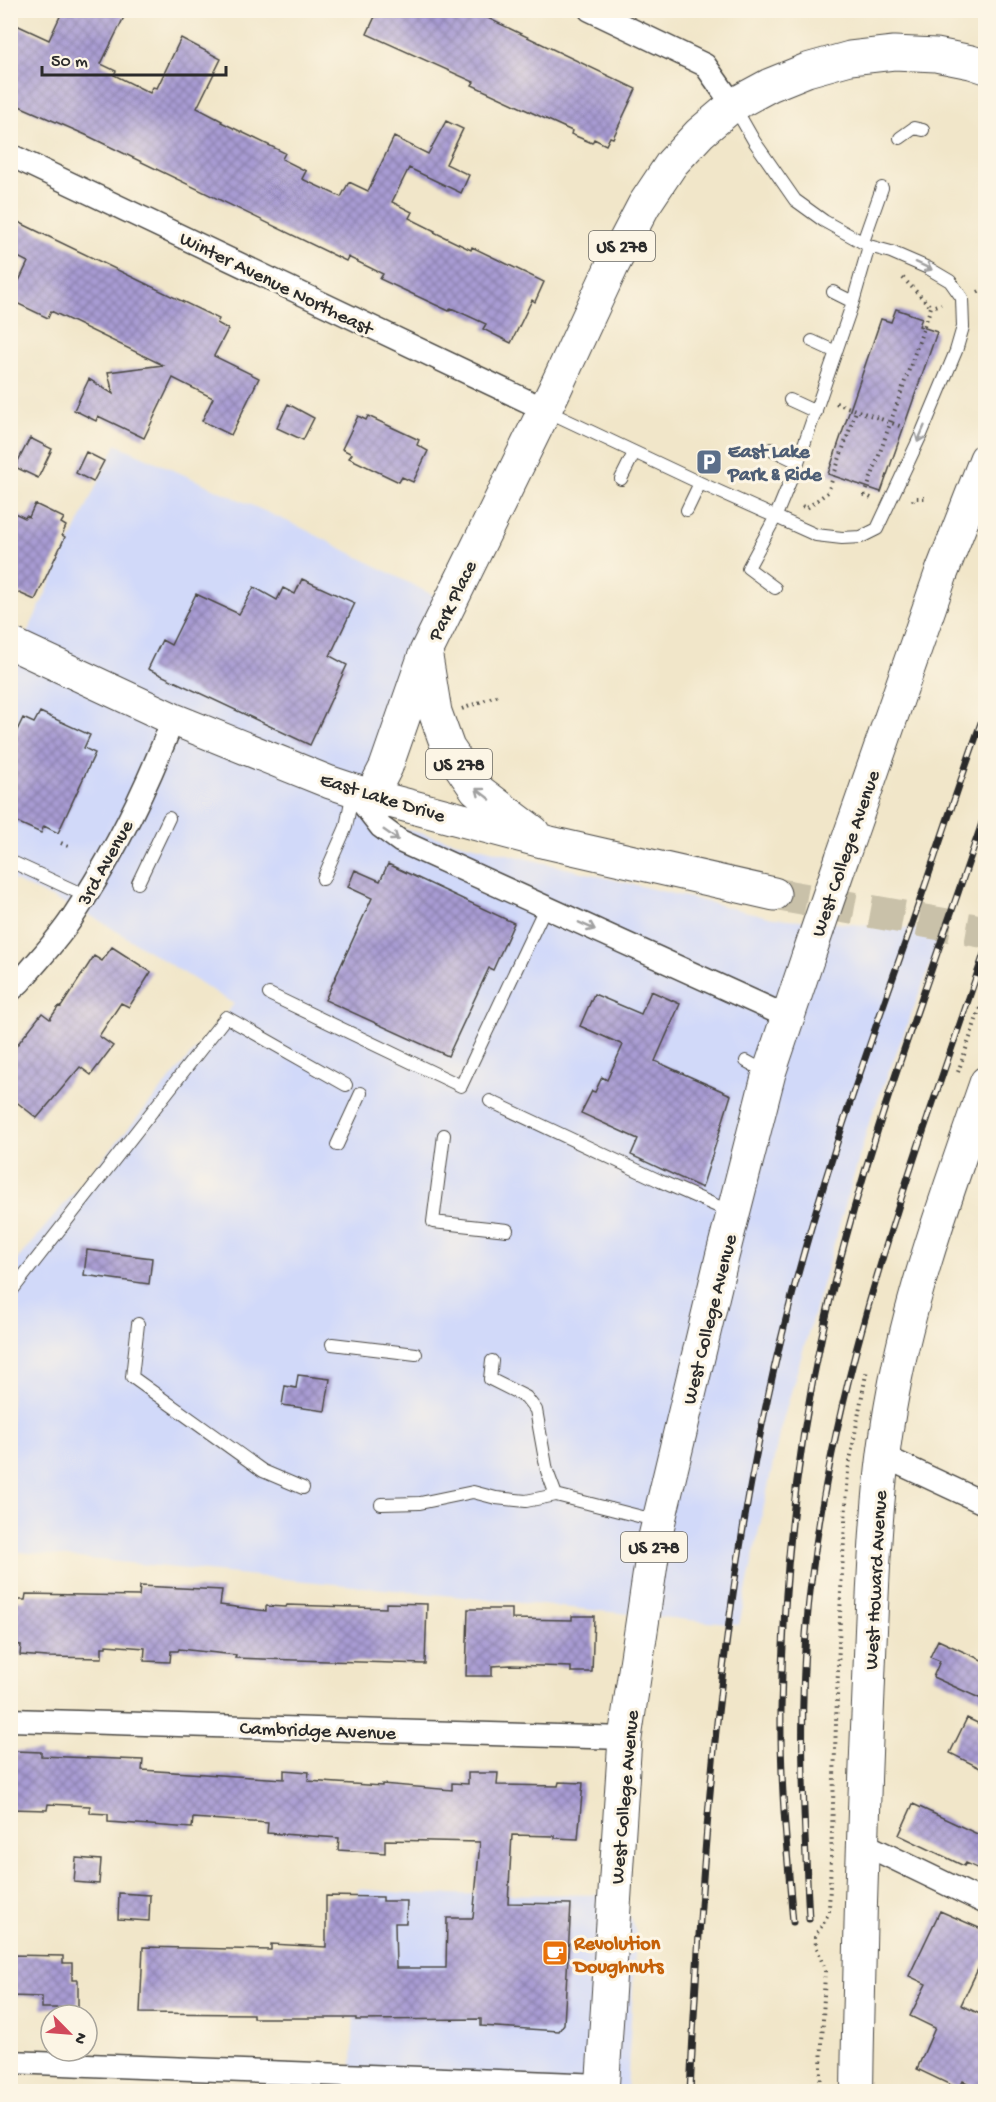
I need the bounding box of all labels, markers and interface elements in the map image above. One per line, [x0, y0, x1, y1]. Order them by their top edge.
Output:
scale bar [42, 39, 226, 77]
text: 50 m [51, 52, 88, 73]
street label: Winter Avenue Northeast [175, 228, 378, 343]
road number: US 278 [589, 231, 655, 261]
one-way arrow [914, 261, 932, 273]
one-way arrow [915, 424, 926, 443]
place label: East Lake Park & Ride [727, 442, 822, 488]
parking icon: East Lake Park & Ride [694, 447, 724, 477]
street label: Park Place [424, 557, 484, 646]
road number: US 278 [426, 749, 492, 779]
street label: West College Avenue [808, 767, 887, 940]
street label: East Lake Drive [317, 769, 448, 830]
one-way arrow [475, 788, 491, 801]
street label: 3rd Avenue [74, 816, 140, 911]
one-way arrow [383, 829, 399, 841]
one-way arrow [577, 921, 595, 933]
street label: West College Avenue [679, 1232, 744, 1407]
street label: West Howard Avenue [861, 1489, 894, 1670]
road number: US 278 [621, 1532, 687, 1562]
street label: West College Avenue [607, 1709, 646, 1885]
street label: Cambridge Avenue [239, 1718, 397, 1747]
place label: Revolution Doughnuts [572, 1934, 665, 1980]
cafe icon: Revolution Doughnuts [540, 1938, 570, 1968]
north arrow [39, 2003, 99, 2063]
text: N [68, 2029, 90, 2047]

